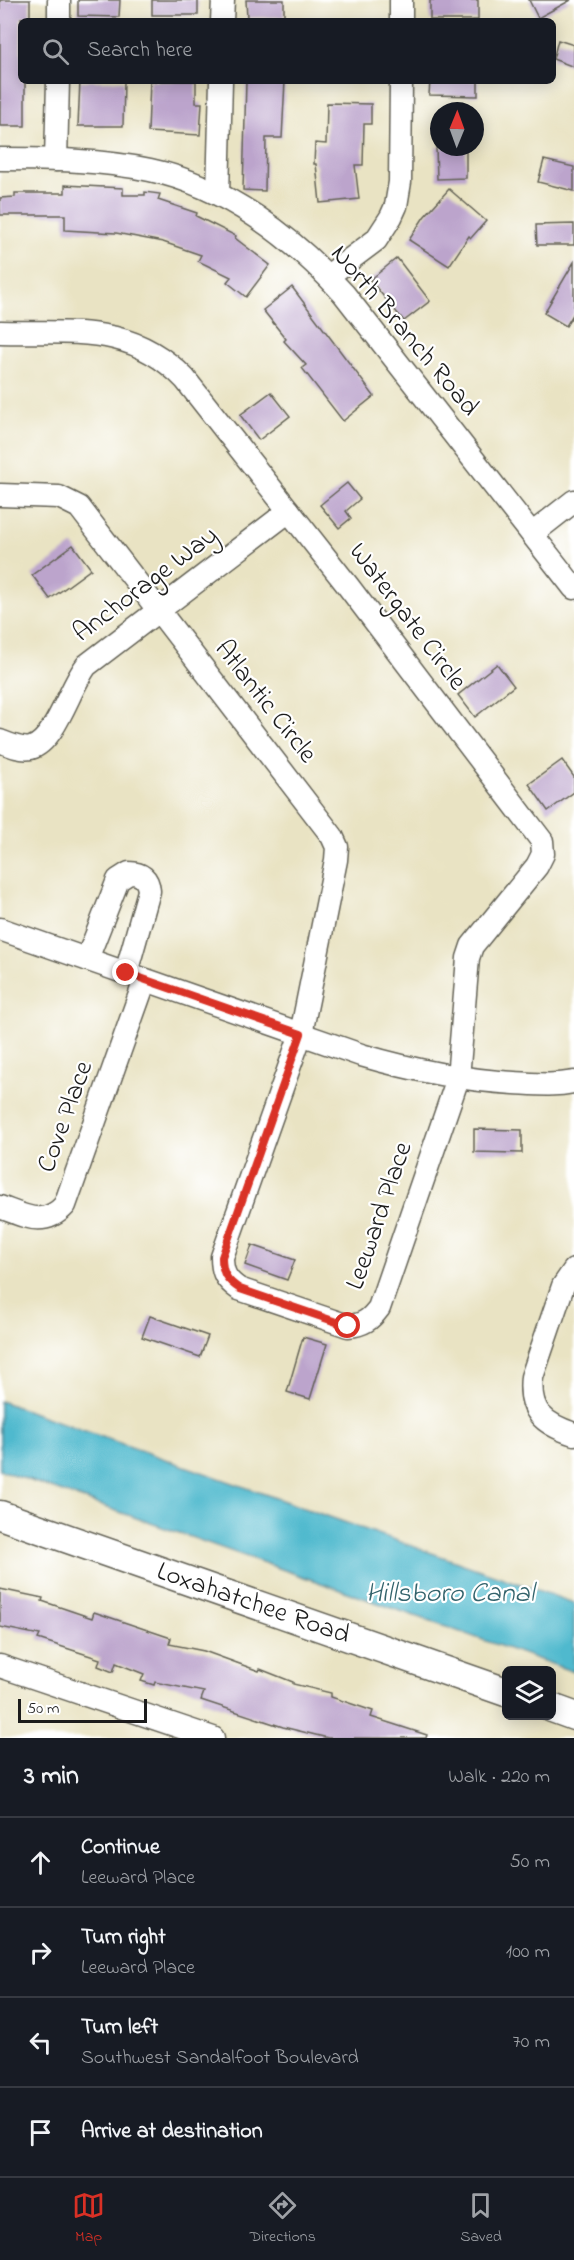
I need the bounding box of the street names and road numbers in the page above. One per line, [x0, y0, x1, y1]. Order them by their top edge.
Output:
street label: North Branch Road [320, 236, 488, 426]
street label: Anchorage Way [65, 517, 227, 653]
street label: Watergate Circle [338, 535, 476, 700]
street label: Atlantic Circle [204, 632, 326, 773]
street label: Cove Place [28, 1055, 104, 1178]
street label: Leeward Place [336, 1136, 424, 1295]
street label: Loxahatchee Road [151, 1553, 355, 1655]

